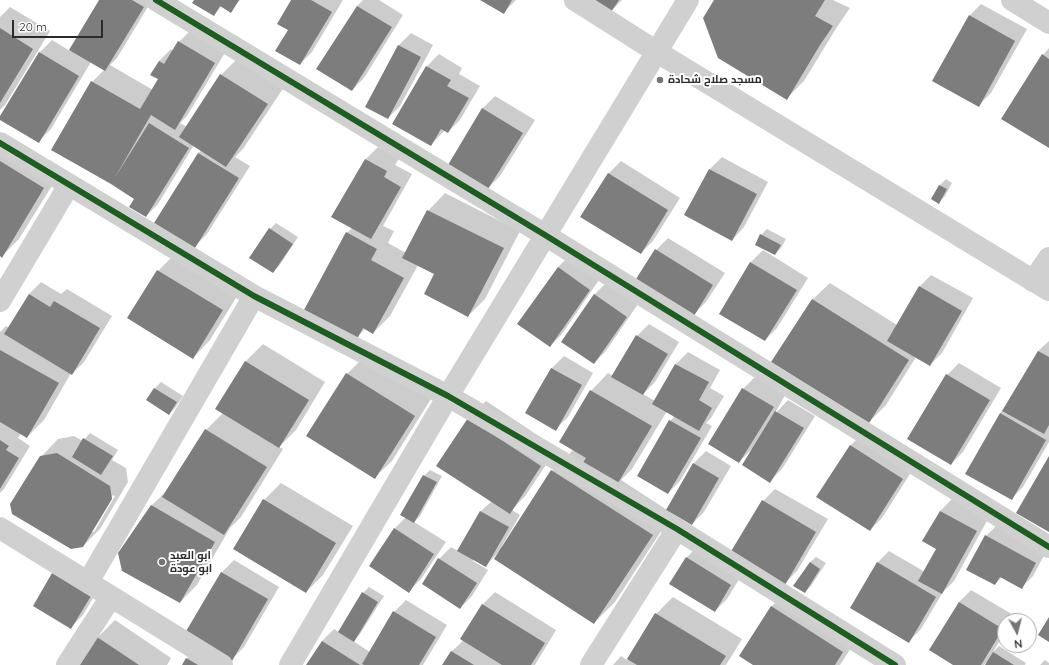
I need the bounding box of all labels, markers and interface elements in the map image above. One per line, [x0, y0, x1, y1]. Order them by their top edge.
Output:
scale bar [14, 12, 105, 38]
text: 20 m [19, 19, 47, 34]
place label: مسجد صلاح شحادة [668, 73, 762, 87]
marker: مسجد صلاح شحادة [655, 75, 665, 85]
place label: ابو العبد ابو عودة [170, 549, 212, 575]
marker: ابو العبد ابو عودة [157, 557, 167, 567]
north arrow [997, 613, 1037, 653]
text: N [1013, 636, 1023, 651]

